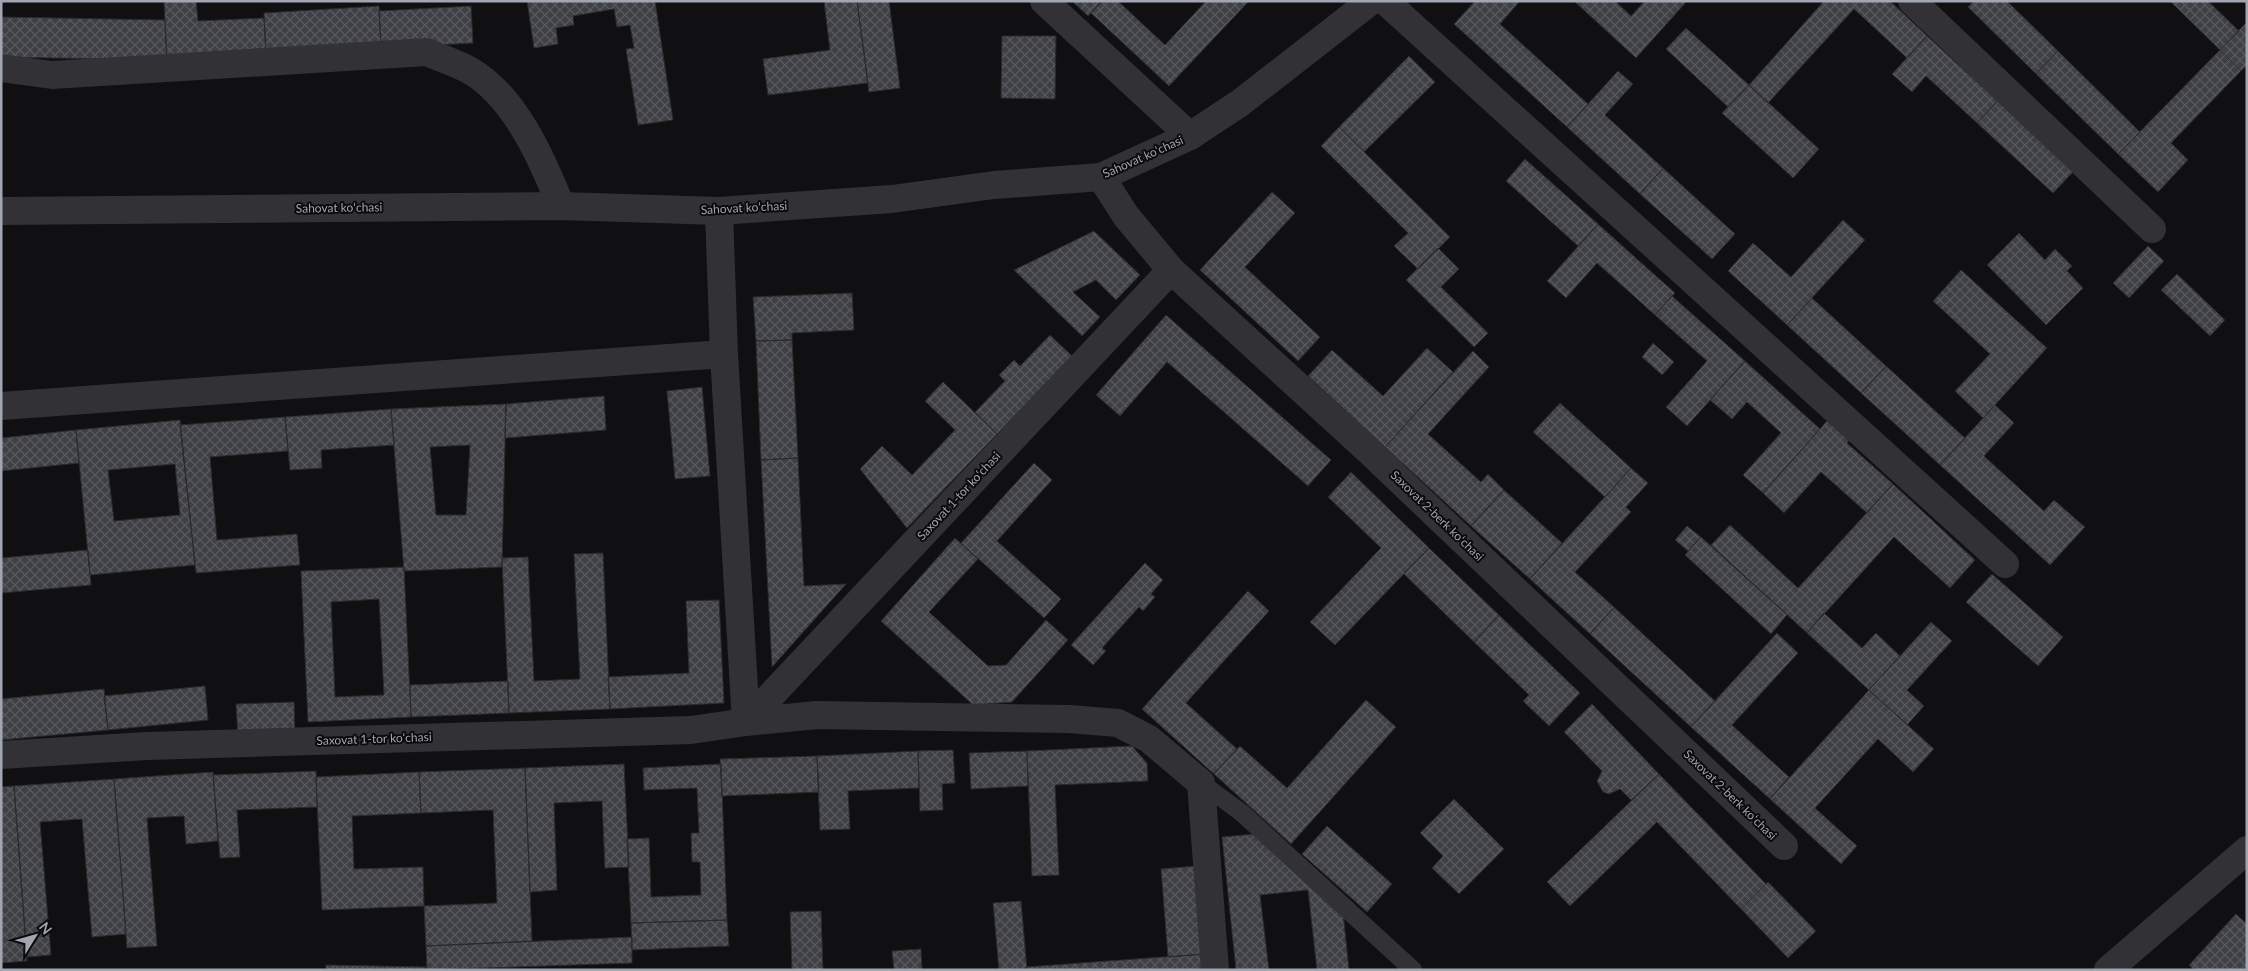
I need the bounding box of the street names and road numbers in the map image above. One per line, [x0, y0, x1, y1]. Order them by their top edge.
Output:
street label: Sahovat koʻchasi [1100, 132, 1186, 181]
street label: Sahovat koʻchasi [700, 198, 788, 217]
street label: Sahovat koʻchasi [296, 199, 383, 216]
street label: Saxovat 1-tor koʻchasi [914, 448, 1004, 543]
street label: Saxovat 2-berk koʻchasi [1388, 467, 1487, 564]
street label: Saxovat 1-tor koʻchasi [316, 729, 432, 748]
street label: Saxovat 2-berk koʻchasi [1681, 746, 1780, 843]

